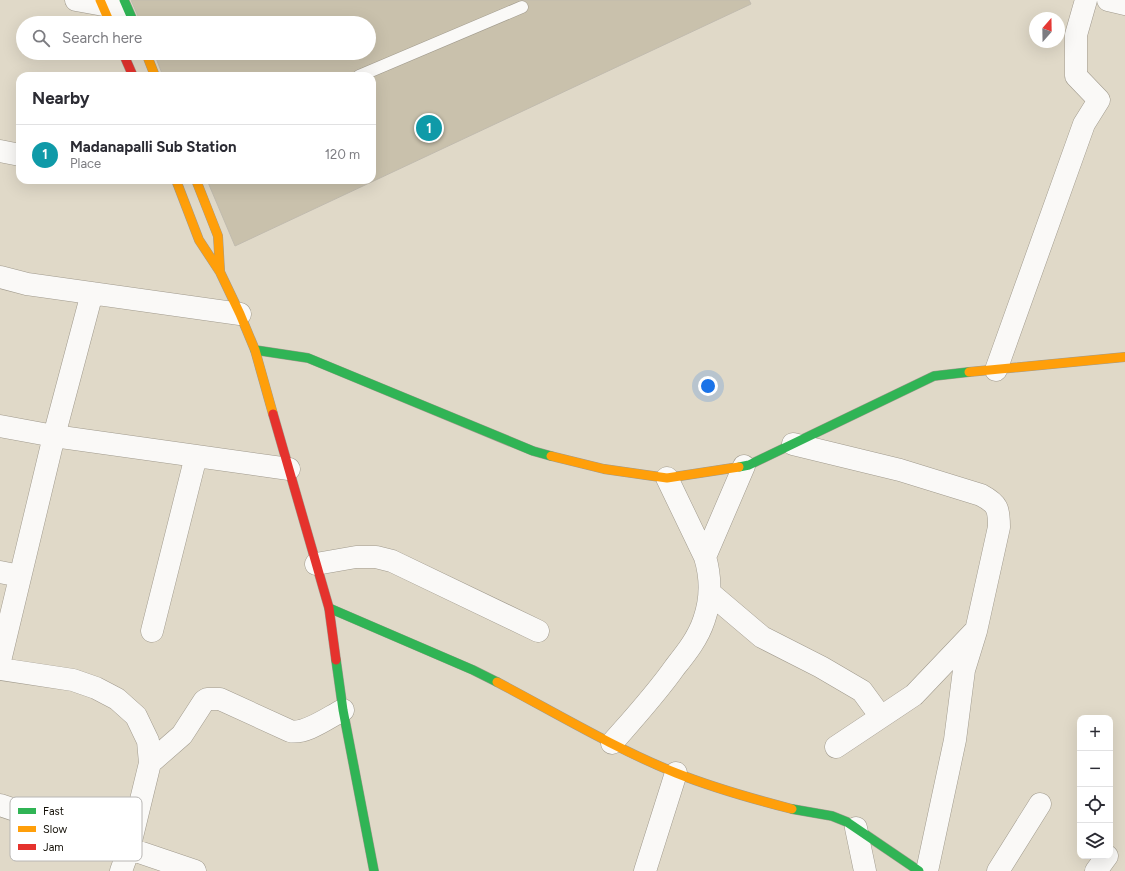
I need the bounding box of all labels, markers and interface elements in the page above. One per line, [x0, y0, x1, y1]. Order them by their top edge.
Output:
north arrow [1029, 12, 1065, 48]
search box [16, 16, 376, 60]
icon: search [30, 27, 52, 49]
text: Search here [62, 29, 142, 47]
text: Nearby [32, 88, 90, 108]
pin: 1 [416, 113, 442, 143]
text: Madanapalli Sub Station [70, 138, 237, 156]
text: 1 [42, 147, 48, 162]
text: 120 m [325, 147, 360, 162]
text: Place [70, 156, 101, 171]
your location [698, 376, 718, 396]
map controls [1077, 715, 1113, 859]
button: + [1077, 715, 1113, 751]
button: − [1077, 751, 1113, 787]
button: locate [1077, 787, 1113, 823]
legend [10, 797, 142, 861]
text: Fast [43, 805, 64, 818]
text: Slow [43, 823, 67, 836]
button: layers [1077, 823, 1113, 859]
text: Jam [43, 841, 64, 854]

